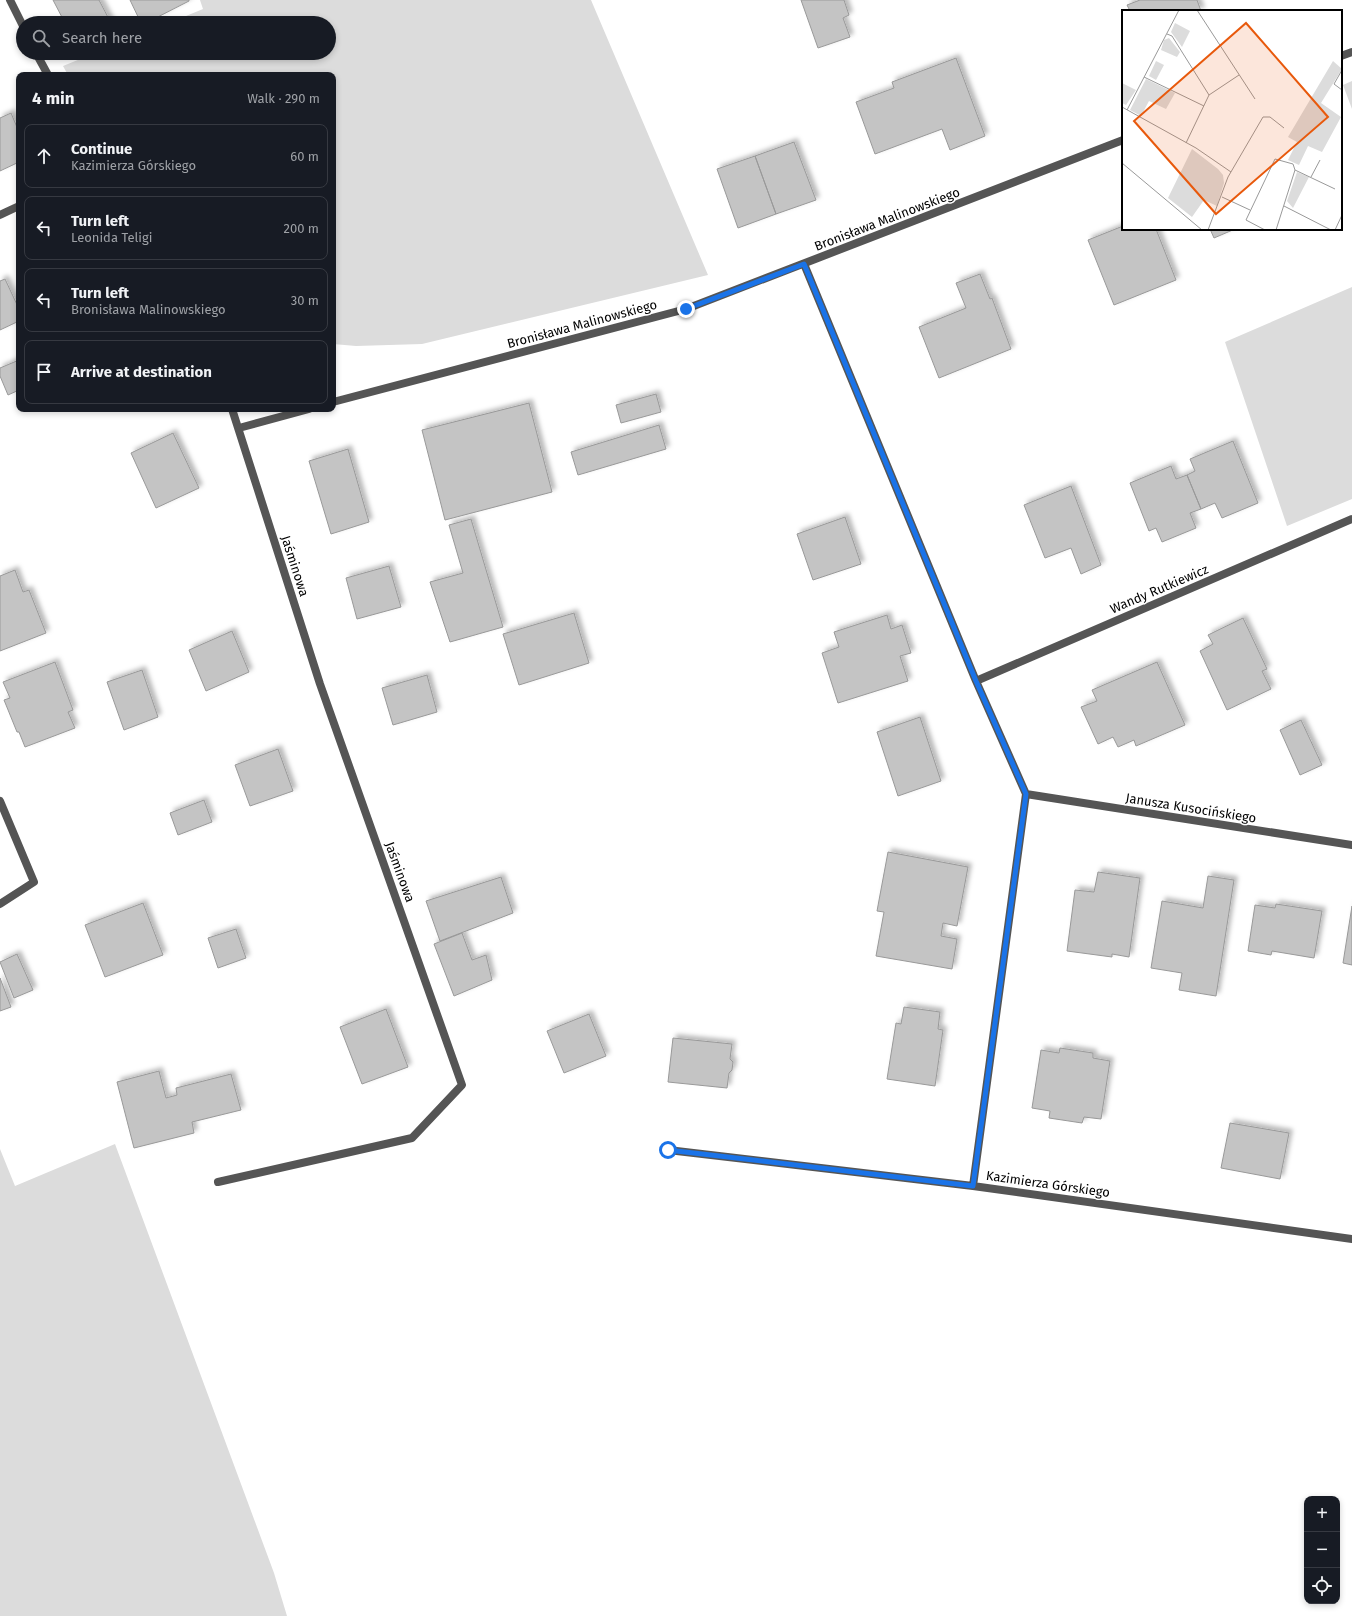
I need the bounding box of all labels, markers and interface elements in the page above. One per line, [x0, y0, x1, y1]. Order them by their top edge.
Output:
inset map [1122, 10, 1342, 230]
search box [16, 16, 336, 60]
icon: search [30, 27, 52, 49]
text: Search here [62, 29, 142, 47]
text: 4 min [32, 88, 75, 109]
text: Walk · 290 m [247, 91, 320, 106]
text: Continue [71, 140, 132, 158]
icon: ahead [33, 145, 55, 167]
text: 60 m [290, 149, 319, 164]
text: Kazimierza Górskiego [71, 158, 196, 173]
street label: Bronisława Malinowskiego [812, 184, 962, 254]
text: Turn left [71, 212, 129, 230]
icon: left [33, 217, 55, 239]
text: 200 m [283, 221, 319, 236]
text: Leonida Teligi [71, 230, 152, 245]
text: Turn left [71, 284, 129, 302]
icon: left [33, 289, 55, 311]
text: 30 m [291, 293, 319, 308]
street label: Bronisława Malinowskiego [505, 297, 659, 351]
route end [677, 300, 695, 318]
text: Bronisława Malinowskiego [71, 302, 226, 317]
icon: arrive [33, 361, 55, 383]
text: Arrive at destination [71, 363, 212, 381]
street label: Jaśminowa [278, 534, 312, 598]
street label: Wandy Rutkiewicz [1108, 561, 1211, 616]
street label: Janusza Kusocińskiego [1125, 790, 1257, 826]
street label: Jaśminowa [382, 840, 418, 904]
route start [659, 1141, 677, 1159]
street label: Kazimierza Górskiego [985, 1168, 1111, 1200]
map controls [1304, 1496, 1340, 1604]
button: + [1304, 1496, 1340, 1532]
button: − [1304, 1532, 1340, 1568]
button: locate [1304, 1568, 1340, 1604]

